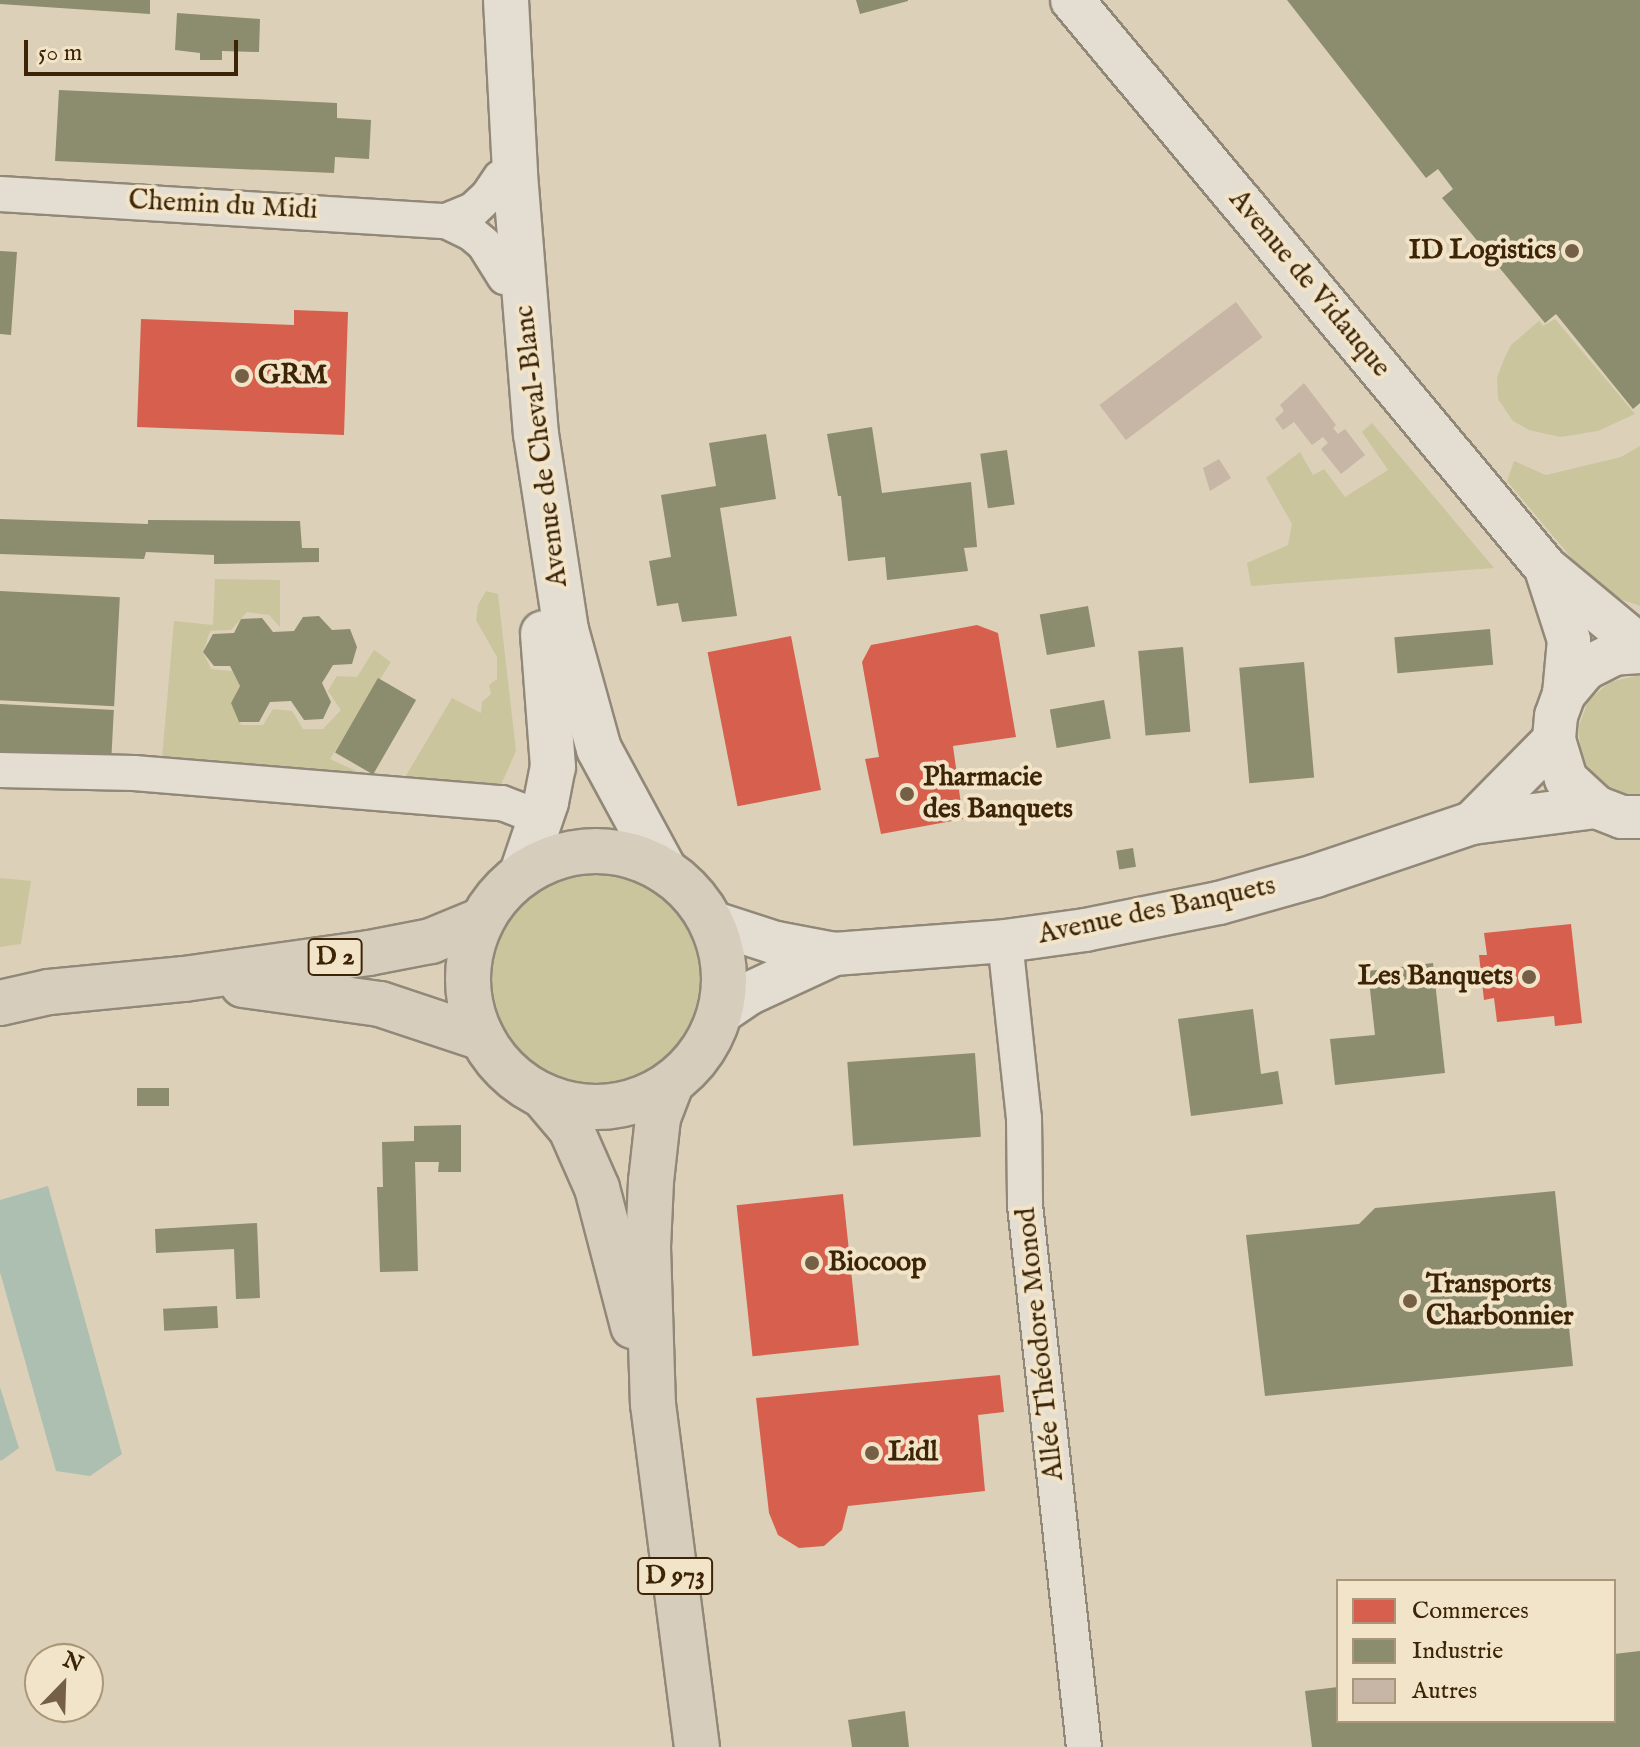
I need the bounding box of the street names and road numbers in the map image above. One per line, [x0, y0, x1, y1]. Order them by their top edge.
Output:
street label: Chemin du Midi [127, 184, 319, 228]
street label: Avenue de Vidauque [1221, 184, 1397, 384]
street label: Avenue de Cheval-Blanc [508, 303, 576, 589]
street label: Avenue des Banquets [1035, 869, 1279, 953]
road number: D 2 [307, 935, 363, 979]
street label: Allée Théodore Monod [1010, 1206, 1072, 1482]
road number: D 973 [637, 1554, 713, 1598]

